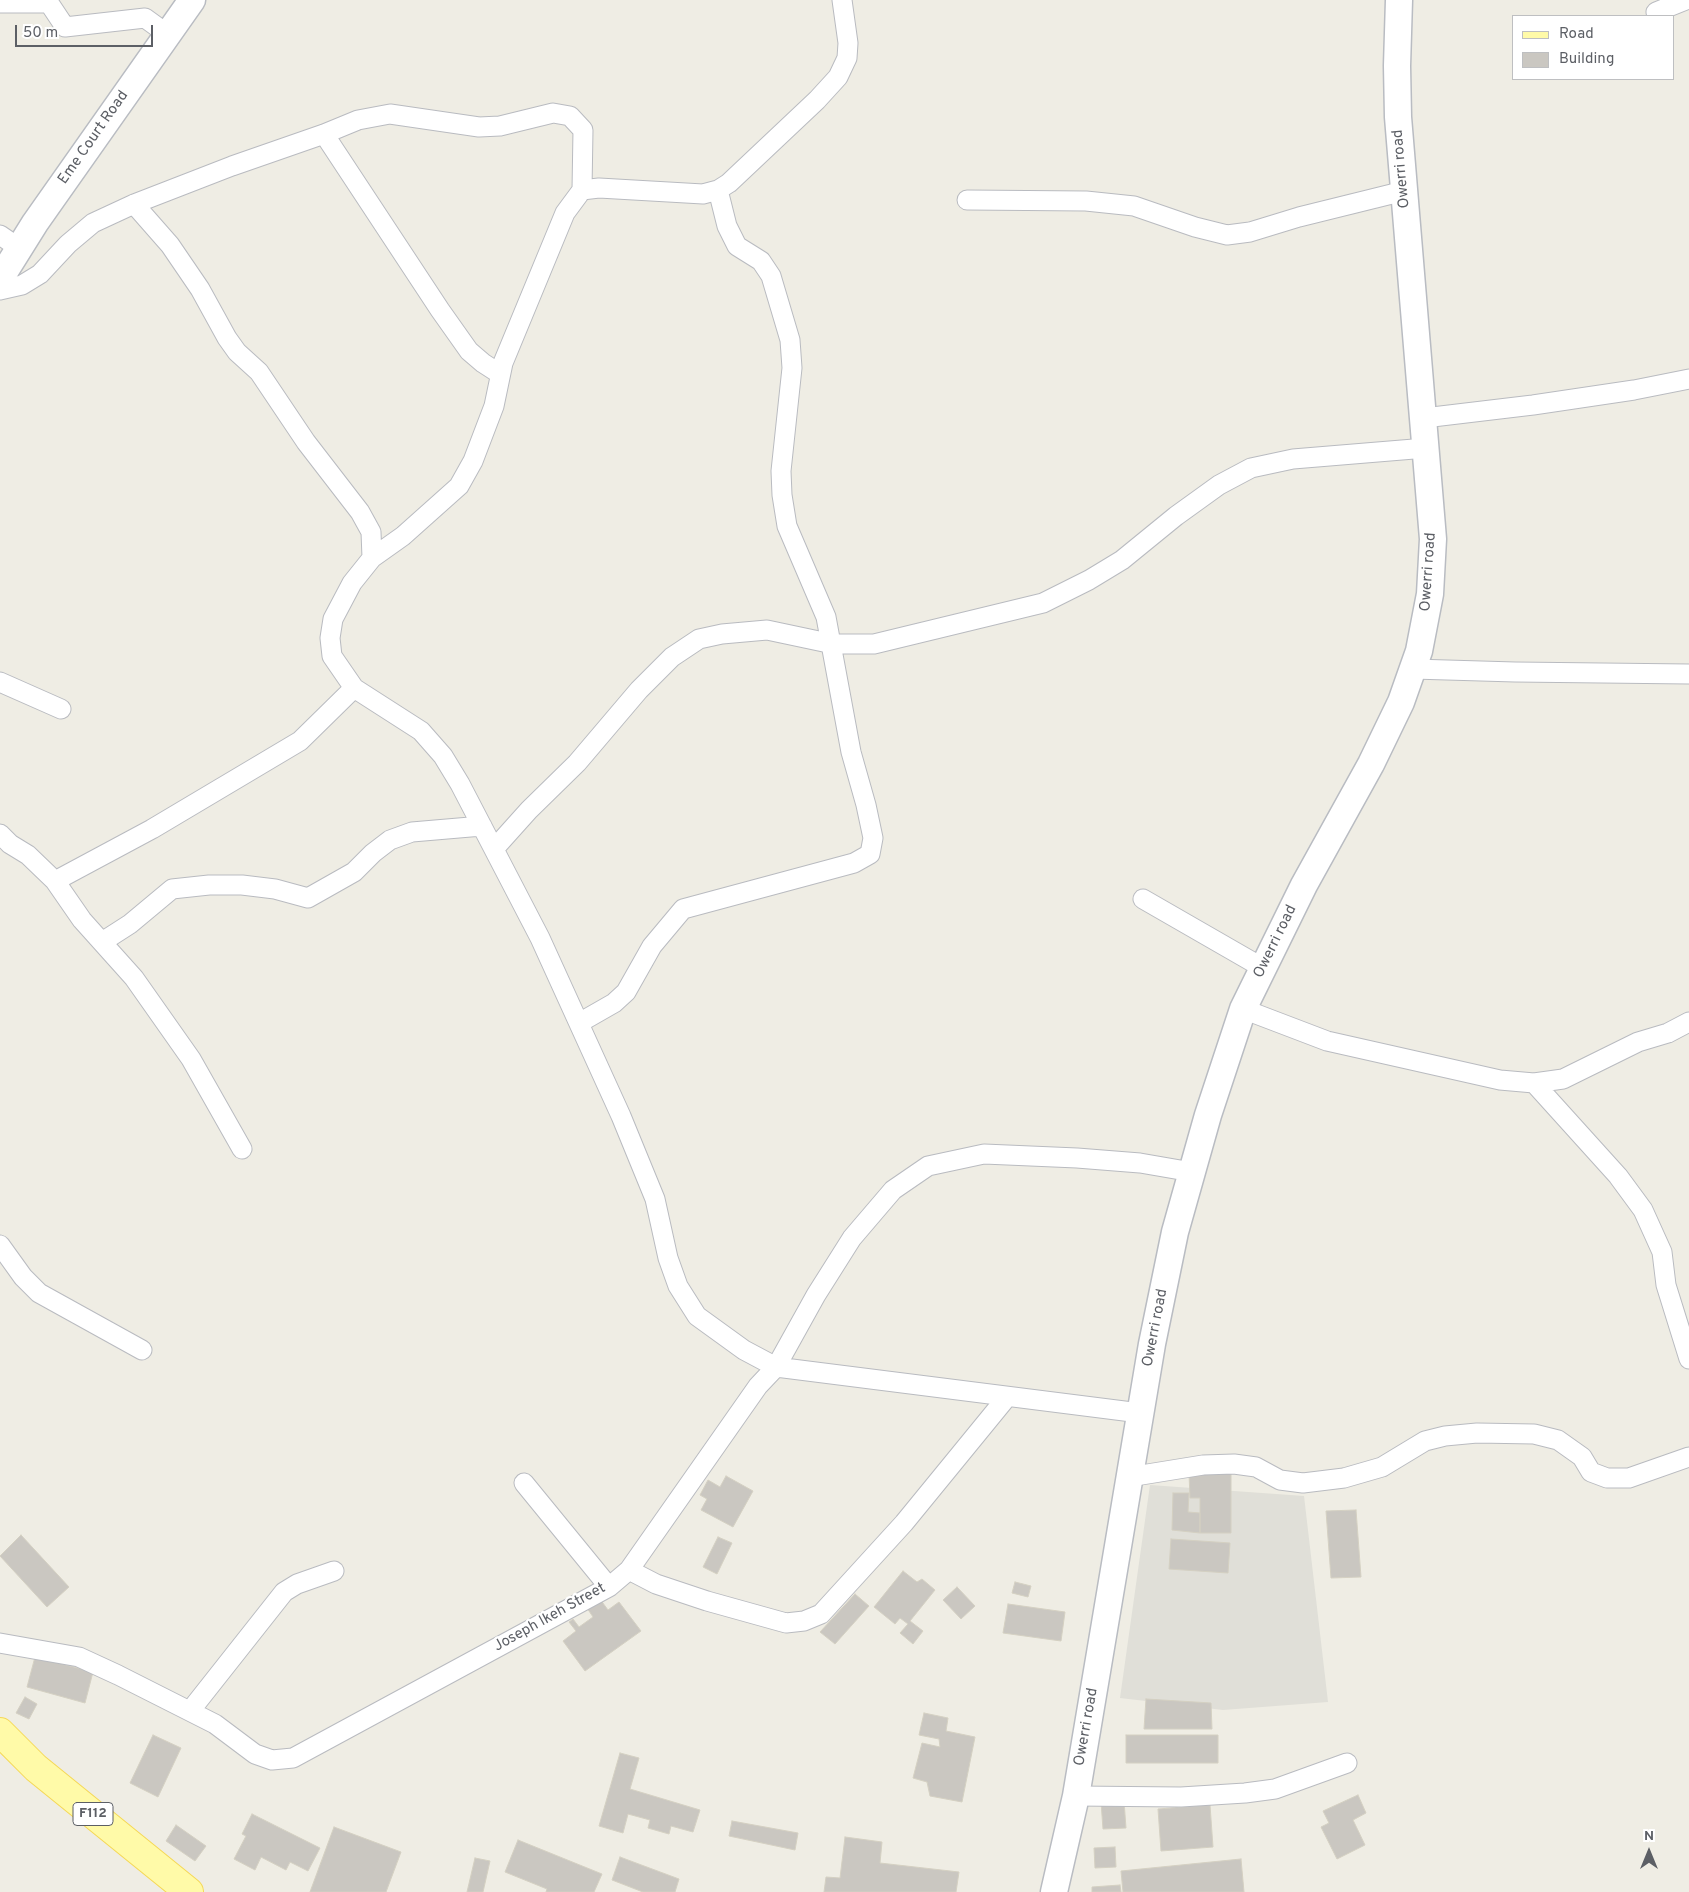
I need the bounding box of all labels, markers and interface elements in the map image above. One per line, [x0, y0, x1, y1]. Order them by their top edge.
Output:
scale bar [18, 15, 155, 47]
legend [1512, 15, 1674, 80]
text: 50 m [23, 24, 58, 43]
text: Road [1559, 25, 1594, 44]
text: Building [1559, 50, 1614, 69]
street label: Eme Court Road [55, 88, 133, 188]
street label: Owerri road [1390, 129, 1414, 209]
street label: Owerri road [1417, 532, 1441, 612]
street label: Owerri road [1251, 903, 1301, 981]
street label: Owerri road [1140, 1287, 1172, 1369]
street label: Joseph Ikeh Street [491, 1580, 609, 1656]
street label: Owerri road [1071, 1687, 1103, 1767]
road number: F112 [73, 1802, 113, 1826]
north arrow [1624, 1827, 1674, 1877]
text: N [1644, 1828, 1654, 1845]

